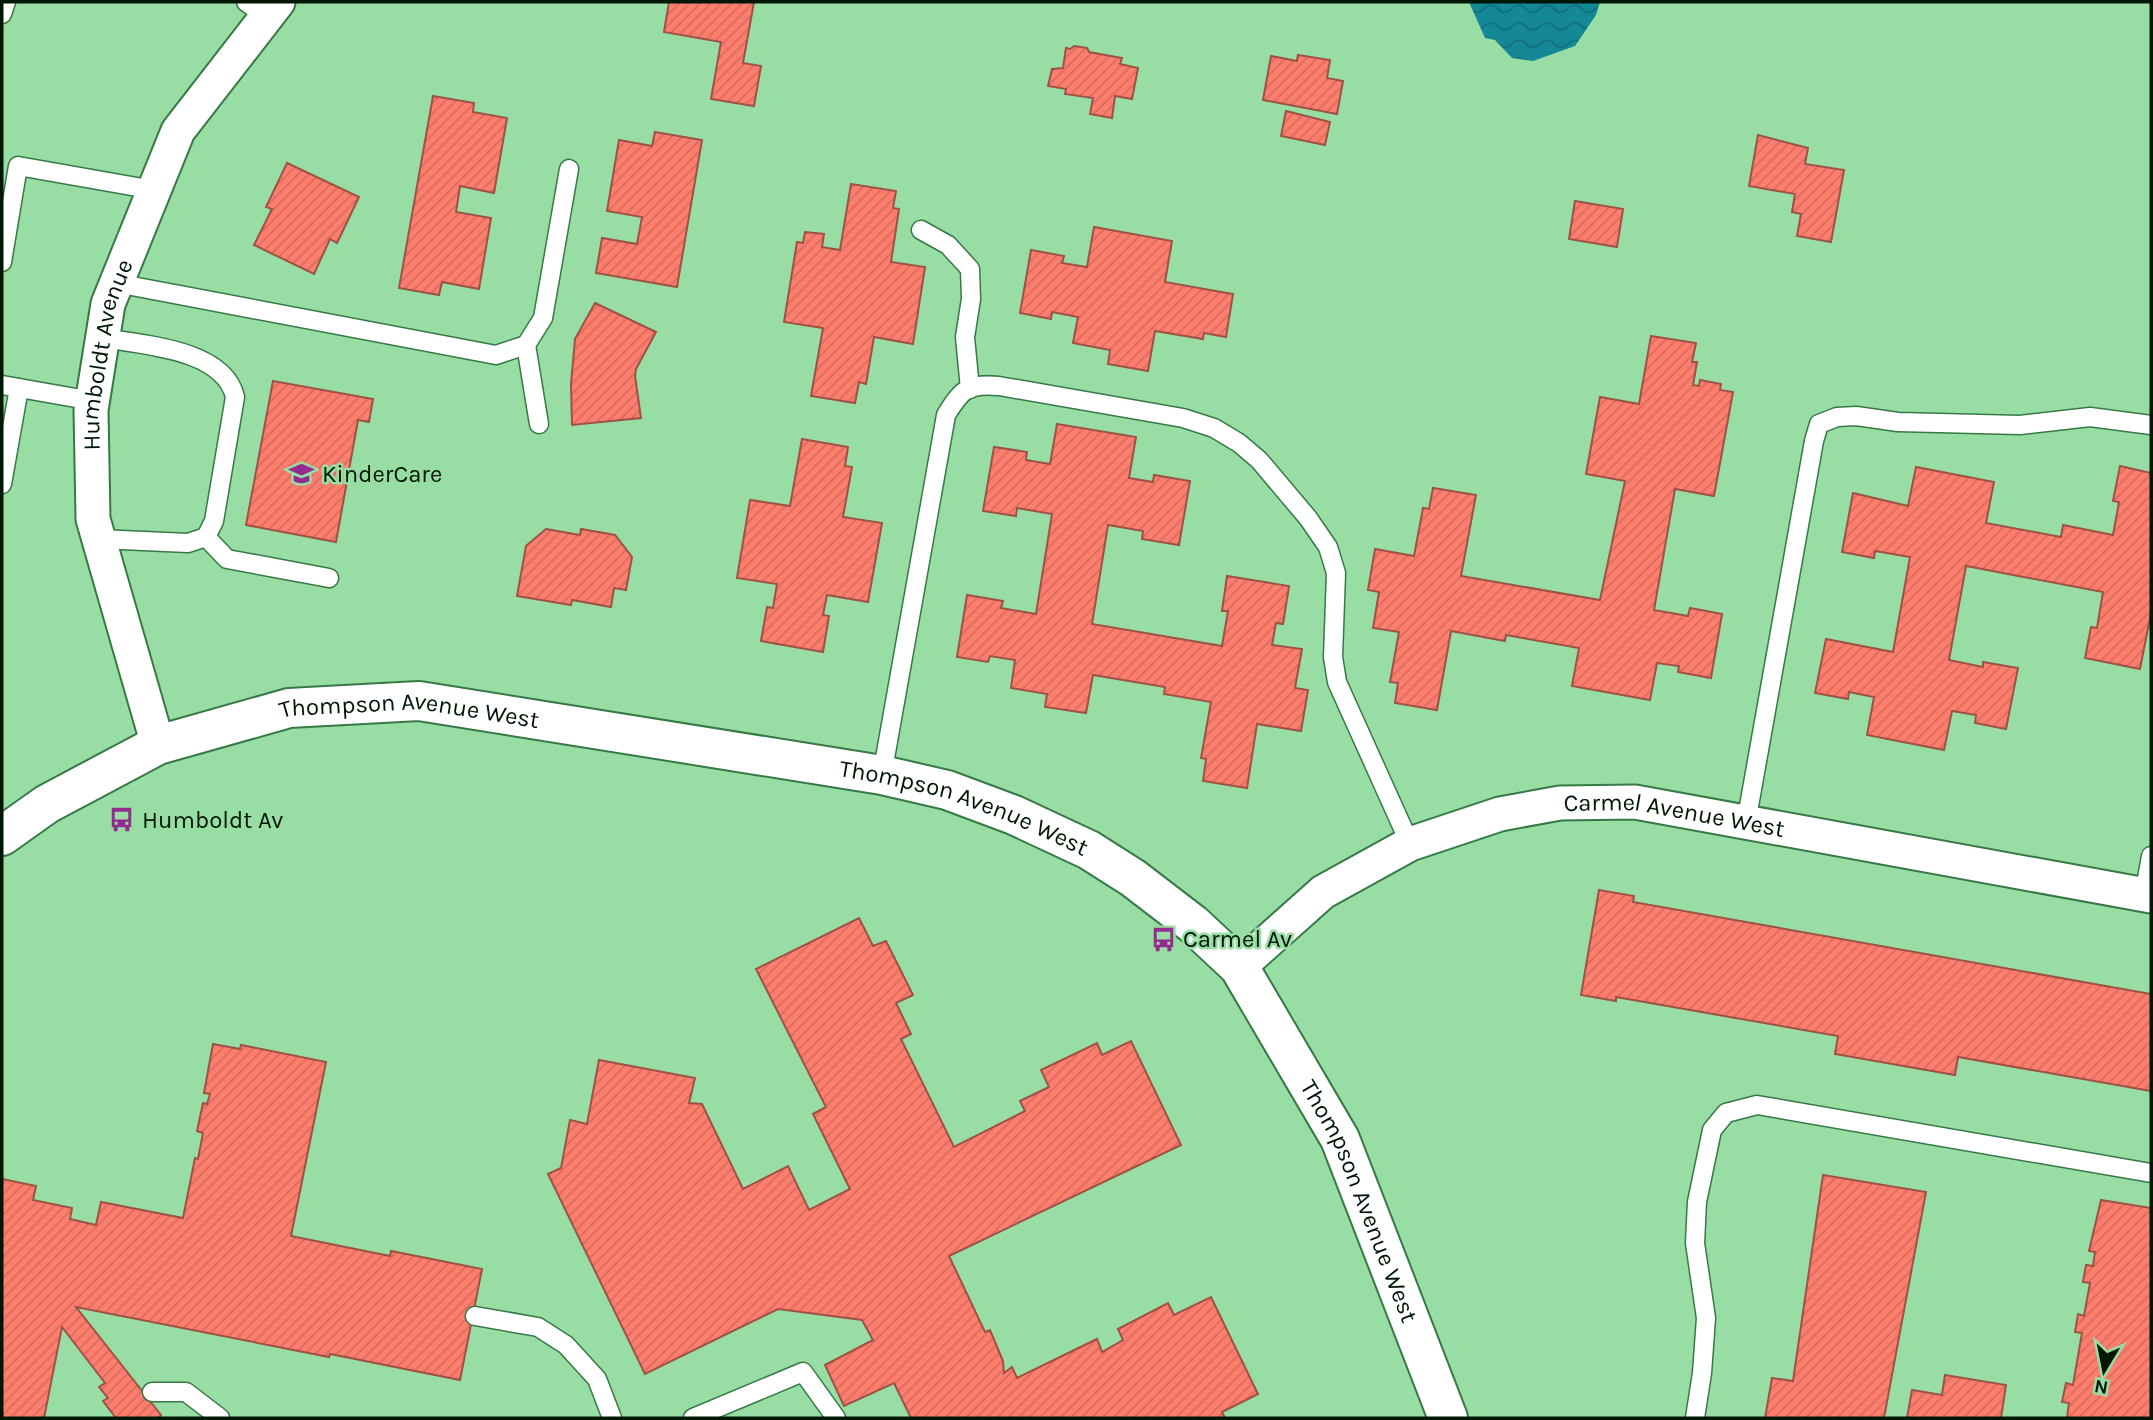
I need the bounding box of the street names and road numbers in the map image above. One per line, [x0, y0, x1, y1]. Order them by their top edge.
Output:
street label: Humboldt Avenue [76, 255, 139, 451]
street label: Thompson Avenue West [276, 686, 541, 734]
street label: Thompson Avenue West [837, 754, 1093, 862]
street label: Carmel Avenue West [1563, 788, 1787, 843]
street label: Thompson Avenue West [1295, 1075, 1424, 1326]

